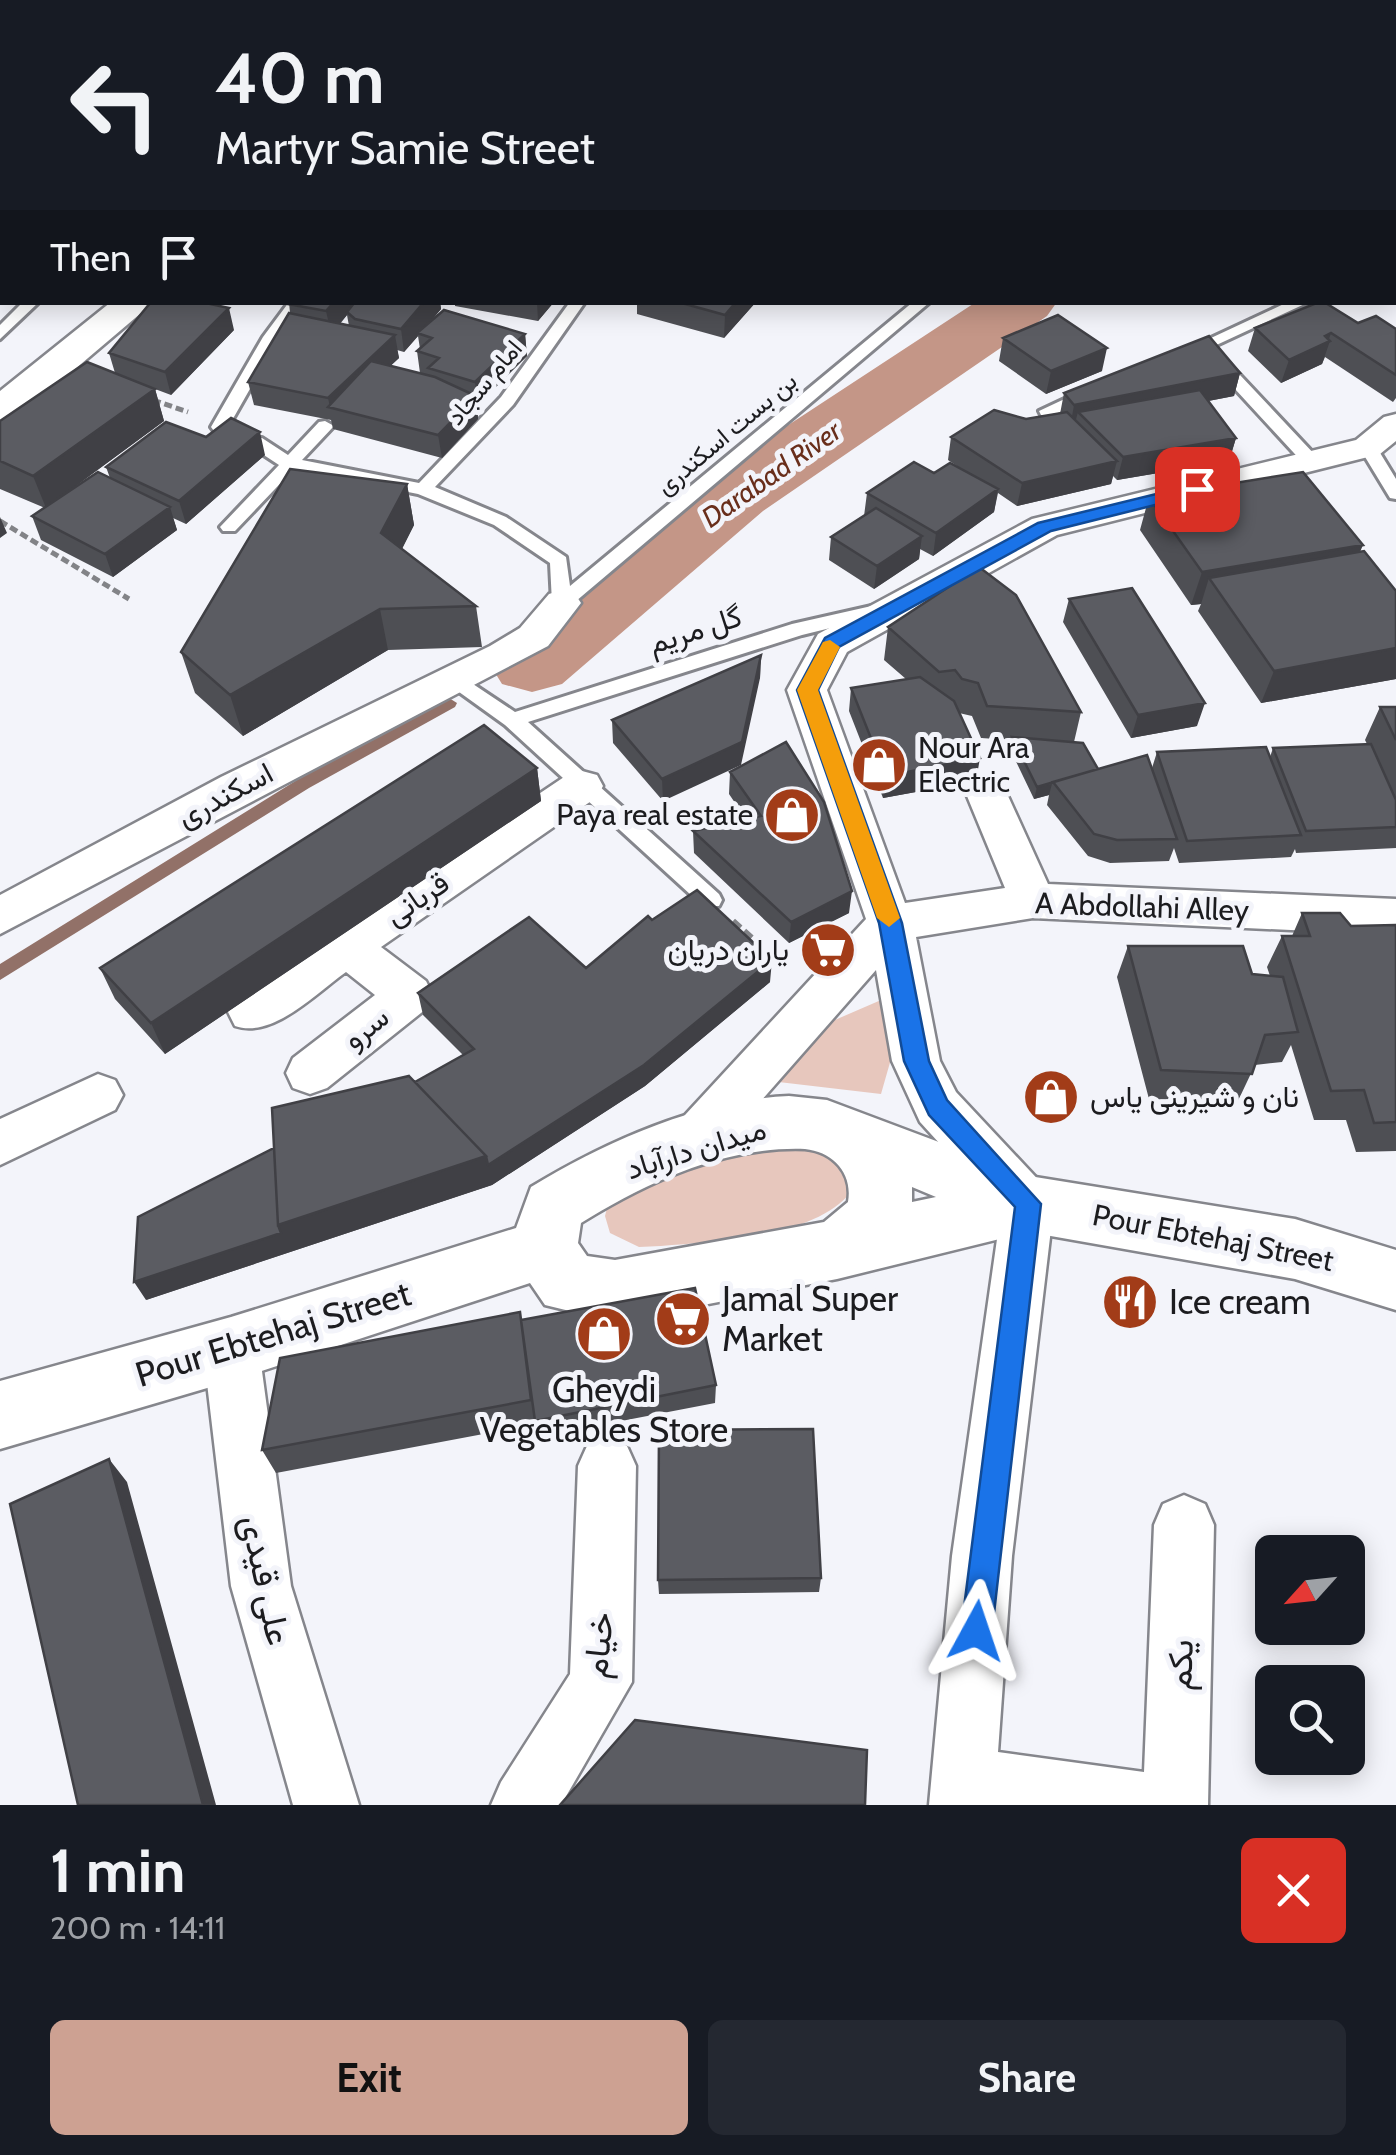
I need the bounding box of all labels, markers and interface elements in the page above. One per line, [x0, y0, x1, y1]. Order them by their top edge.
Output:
text: 40 m [215, 35, 384, 121]
icon: left [50, 40, 180, 170]
text: Martyr Samie Street [215, 121, 595, 175]
icon: arrive [151, 230, 206, 285]
text: Then [50, 234, 131, 281]
street label: امام سجاد [440, 334, 530, 432]
street label: بن بست اسکندری [649, 365, 803, 501]
water label: Darabad River [695, 413, 848, 534]
pin [1155, 447, 1240, 532]
icon: arrive [1170, 462, 1225, 517]
street label: گل مریم [643, 597, 747, 663]
place label: Nour Ara Electric [918, 729, 1030, 800]
shop icon: Nour Ara Electric [849, 735, 909, 795]
street label: اسکندری [170, 754, 279, 835]
shop icon: Paya real estate [762, 785, 822, 845]
place label: Paya real estate [556, 796, 753, 833]
street label: قربانی [378, 864, 456, 933]
street label: A Abdollahi Alley [1034, 884, 1250, 929]
supermarket icon: یاران دریان [798, 920, 858, 980]
place label: یاران دریان [667, 931, 789, 968]
street label: سرو [335, 998, 396, 1057]
shop icon: نان و شیرینی یاس [1021, 1067, 1081, 1127]
place label: نان و شیرینی یاس [1090, 1078, 1299, 1115]
street label: میدان دارآباد [621, 1110, 770, 1187]
street label: Pour Ebtehaj Street [1090, 1196, 1337, 1279]
street label: Pour Ebtehaj Street [130, 1271, 416, 1396]
restaurant icon: Ice cream [1100, 1272, 1160, 1332]
place label: Jamal Super Market [721, 1277, 898, 1360]
place label: Ice cream [1169, 1280, 1311, 1323]
supermarket icon: Jamal Super Market [653, 1289, 713, 1349]
shop icon: Gheydi Vegetables Store [574, 1304, 634, 1364]
place label: Gheydi Vegetables Store [480, 1368, 728, 1451]
street label: علی قیدی [232, 1511, 301, 1649]
north arrow [1255, 1535, 1365, 1645]
map controls [1255, 1535, 1365, 1775]
position arrow [924, 1579, 1028, 1683]
street label: خیام [573, 1610, 624, 1680]
street label: یکم [1157, 1639, 1204, 1691]
button: search [1255, 1665, 1365, 1775]
text: 1 min [50, 1834, 185, 1907]
button: close [1241, 1838, 1346, 1943]
text: 200 m · 14:11 [50, 1908, 225, 1947]
button: Exit [50, 2020, 688, 2135]
button: Share [708, 2020, 1346, 2135]

